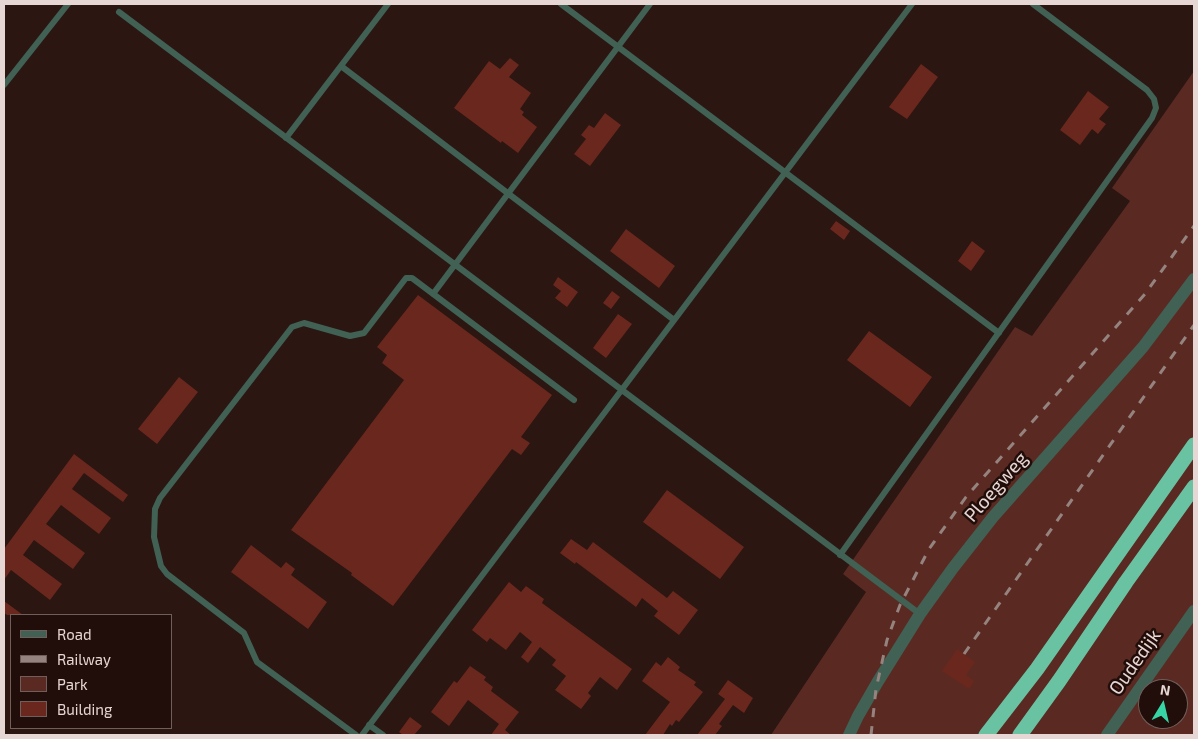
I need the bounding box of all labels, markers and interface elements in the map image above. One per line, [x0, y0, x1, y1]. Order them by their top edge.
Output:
street label: Ploegweg [960, 448, 1032, 526]
legend [10, 614, 172, 729]
text: Road [57, 625, 92, 643]
street label: Oudedijk [1104, 625, 1166, 699]
text: Railway [57, 650, 111, 668]
text: Park [57, 675, 88, 693]
north arrow [1138, 679, 1188, 729]
text: N [1159, 680, 1172, 699]
text: Building [57, 700, 112, 718]

